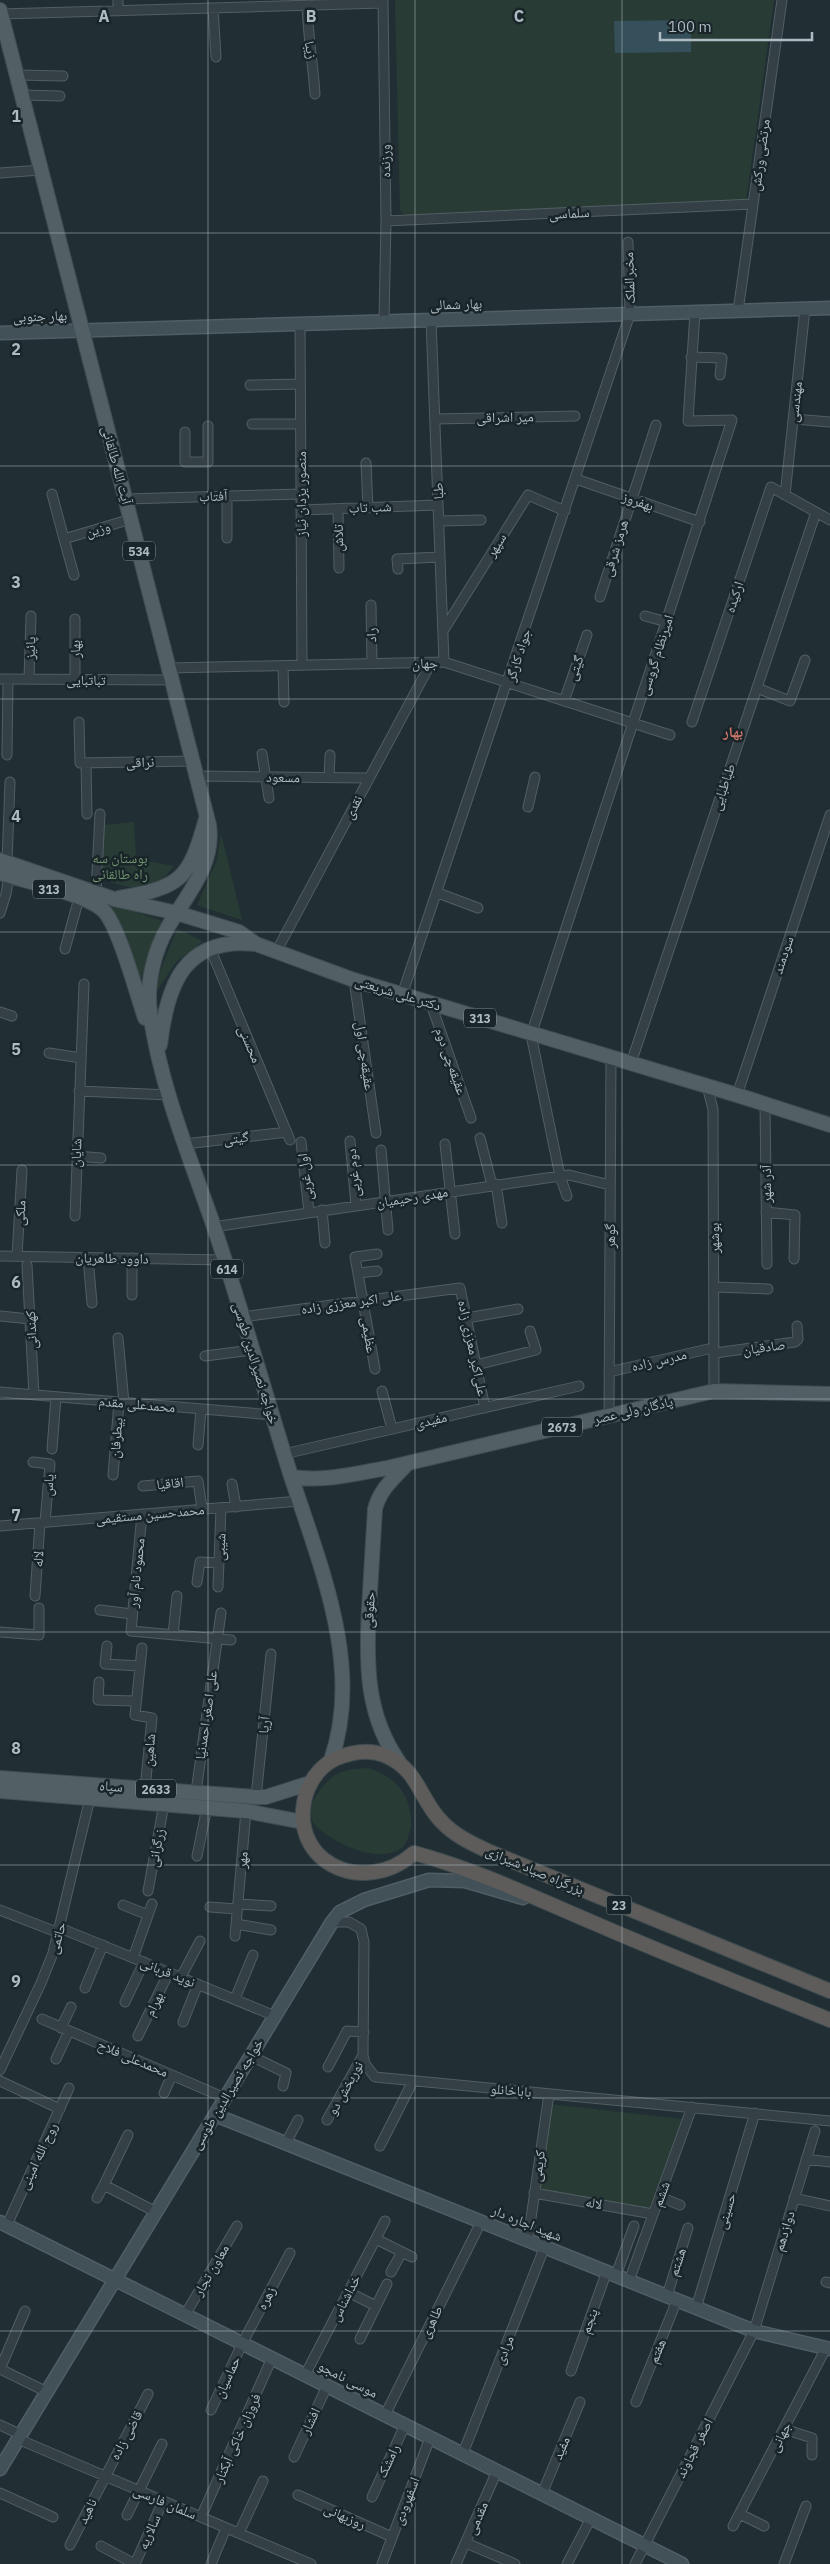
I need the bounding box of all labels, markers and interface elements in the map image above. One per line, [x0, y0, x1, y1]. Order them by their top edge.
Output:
text: A [99, 6, 110, 26]
text: B [306, 6, 317, 26]
text: C [514, 6, 524, 26]
scale bar [660, 10, 812, 42]
text: 100 m [668, 17, 712, 36]
street label: زیبا [301, 40, 321, 60]
text: 1 [11, 106, 21, 126]
street label: مرتضی ورکش [746, 118, 774, 192]
street label: ورزنده [376, 144, 394, 178]
street label: سلماسی [548, 203, 590, 223]
street label: مخبرالملک [619, 252, 639, 304]
street label: بهار شمالی [429, 294, 483, 314]
street label: بهار جنوبی [12, 306, 68, 326]
text: 2 [11, 339, 21, 359]
street label: مهندسی [784, 381, 806, 423]
street label: میر اشراقی [476, 408, 534, 426]
street label: آیت الله طالقانی [98, 424, 136, 507]
street label: منصور یزدان نیاز [292, 451, 310, 538]
street label: طبا [429, 482, 447, 500]
street label: آفتاب [198, 486, 228, 505]
street label: بهفروز [619, 487, 656, 515]
street label: شب تاب [348, 497, 392, 517]
street label: وزین [84, 517, 112, 541]
street label: هرمز شرقی [598, 517, 632, 579]
street label: تلاش [329, 524, 347, 552]
street label: سپهر [481, 530, 510, 561]
road number: 534 [123, 542, 155, 560]
text: 3 [11, 572, 21, 592]
street label: ارکیده [721, 579, 747, 615]
street label: امیرنظام گروسی [635, 612, 678, 698]
street label: جواد کارگر [501, 626, 535, 684]
street label: راد [362, 628, 380, 642]
street label: پائیز [21, 636, 40, 661]
street label: بهار [66, 640, 84, 659]
street label: گیتی [562, 653, 588, 683]
street label: جهان [412, 654, 438, 672]
street label: تباتبایی [66, 671, 106, 689]
district label: بهار [722, 722, 743, 741]
street label: نراقی [126, 753, 154, 771]
street label: طباطبایی [707, 761, 739, 813]
street label: مسعود [266, 768, 300, 786]
street label: نقدی [339, 792, 367, 822]
text: 4 [11, 806, 21, 826]
park label: بوستان سه راه طالقانی [92, 849, 148, 883]
road number: 313 [33, 880, 65, 899]
street label: سودمند [768, 934, 798, 976]
street label: دکتر علی شریعتی [353, 971, 443, 1015]
road number: 313 [464, 1008, 496, 1028]
street label: عقیقه‌چی اول [351, 1020, 379, 1092]
street label: محسنی [234, 1023, 266, 1065]
street label: عقیقه‌چی دوم [430, 1025, 471, 1097]
text: 5 [11, 1039, 21, 1059]
street label: گیتی [222, 1127, 250, 1148]
street label: شایان [66, 1138, 86, 1168]
street label: دوم غربی [342, 1148, 365, 1198]
street label: اول غربی [293, 1152, 317, 1202]
street label: آذر شهر [757, 1165, 775, 1204]
street label: مهدی رحیمیان [375, 1182, 449, 1212]
street label: ملکی [10, 1200, 30, 1226]
street label: گوهر [601, 1223, 619, 1250]
street label: بوشهر [705, 1223, 723, 1254]
street label: داوود طاهریان [75, 1248, 149, 1268]
road number: 614 [211, 1260, 243, 1278]
text: 6 [11, 1272, 21, 1292]
street label: علی اکبر معززی زاده [300, 1286, 402, 1318]
street label: علی‌اکبر معززی زاده [454, 1298, 492, 1398]
street label: خواجه نصیرالدین طوسی [229, 1300, 283, 1426]
street label: کهندانی [21, 1310, 41, 1350]
street label: عظیمی [357, 1316, 381, 1354]
street label: صادقیان [741, 1335, 787, 1359]
street label: مدرس زاده [630, 1345, 688, 1375]
street label: محمدعلی مقدم [98, 1392, 176, 1417]
street label: پادگان ولی عصر [591, 1392, 675, 1428]
street label: مفیدی [413, 1408, 449, 1432]
street label: بیطرفان [105, 1417, 127, 1459]
road number: 2673 [542, 1418, 582, 1436]
street label: یاس [38, 1473, 58, 1497]
street label: اقاقیا [156, 1473, 184, 1493]
street label: محمدحسین مستقیمی [95, 1500, 205, 1528]
text: 7 [11, 1505, 21, 1525]
street label: شیبی [211, 1533, 229, 1561]
street label: محمود نام آور [123, 1537, 150, 1610]
street label: لاله [28, 1550, 48, 1568]
street label: حقوقی [359, 1591, 379, 1629]
street label: علی اصغر احمدنیا [191, 1669, 221, 1761]
street label: آریا [254, 1715, 274, 1734]
street label: شاهین [139, 1733, 159, 1767]
text: 8 [11, 1738, 21, 1758]
street label: سپاه [99, 1776, 123, 1796]
road number: 2633 [136, 1780, 176, 1798]
street label: زرگرانی [144, 1827, 168, 1869]
street label: بزرگراه صیاد شیرازی [483, 1841, 587, 1899]
street label: مهر [232, 1851, 252, 1870]
road number: 23 [606, 1896, 632, 1914]
street label: حاتمی [44, 1920, 70, 1956]
street label: نوید قربانی [138, 1953, 198, 1991]
text: 9 [11, 1971, 21, 1991]
street label: بهرام [140, 1989, 169, 2020]
street label: محمدعلی فلاح [95, 2035, 171, 2082]
street label: خواجه نصیرالدین طوسی [187, 2035, 267, 2153]
street label: نوربخش دو [323, 2058, 367, 2118]
street label: باباخانلو [490, 2079, 532, 2101]
street label: روح الله امینی [15, 2120, 62, 2193]
street label: کریمی [527, 2149, 549, 2183]
street label: ششم [648, 2179, 675, 2210]
street label: حسینی [712, 2191, 740, 2231]
street label: لاله [584, 2193, 604, 2213]
street label: شهید اجاره دار [488, 2200, 565, 2245]
street label: دوازدهم [769, 2208, 800, 2254]
street label: معاون تجار [188, 2241, 233, 2300]
street label: هشتم [664, 2246, 691, 2279]
street label: خداشناس [326, 2272, 364, 2324]
street label: زهره [252, 2283, 280, 2313]
street label: طاهری [415, 2303, 447, 2341]
street label: پنجم [576, 2306, 603, 2336]
street label: مرادی [490, 2333, 518, 2367]
street label: هفتم [644, 2336, 671, 2366]
street label: حماسیان [209, 2353, 245, 2401]
street label: موسی نامجو [315, 2356, 381, 2402]
street label: فروزان خاکی آبکنار [209, 2390, 265, 2486]
street label: افشار [295, 2405, 324, 2438]
street label: قاضی زاده [105, 2407, 147, 2463]
street label: اصغر قجاوند [671, 2415, 717, 2481]
street label: جهانی [765, 2419, 795, 2455]
street label: مفید [548, 2434, 574, 2462]
street label: رامشک [372, 2441, 404, 2481]
street label: اسفهرودی [389, 2474, 423, 2528]
street label: سلمان فارسی [131, 2481, 199, 2523]
street label: ناهید [73, 2495, 101, 2527]
street label: روزبهانی [321, 2499, 369, 2533]
street label: مقدمی [462, 2499, 492, 2537]
street label: سالاریه [133, 2512, 165, 2552]

